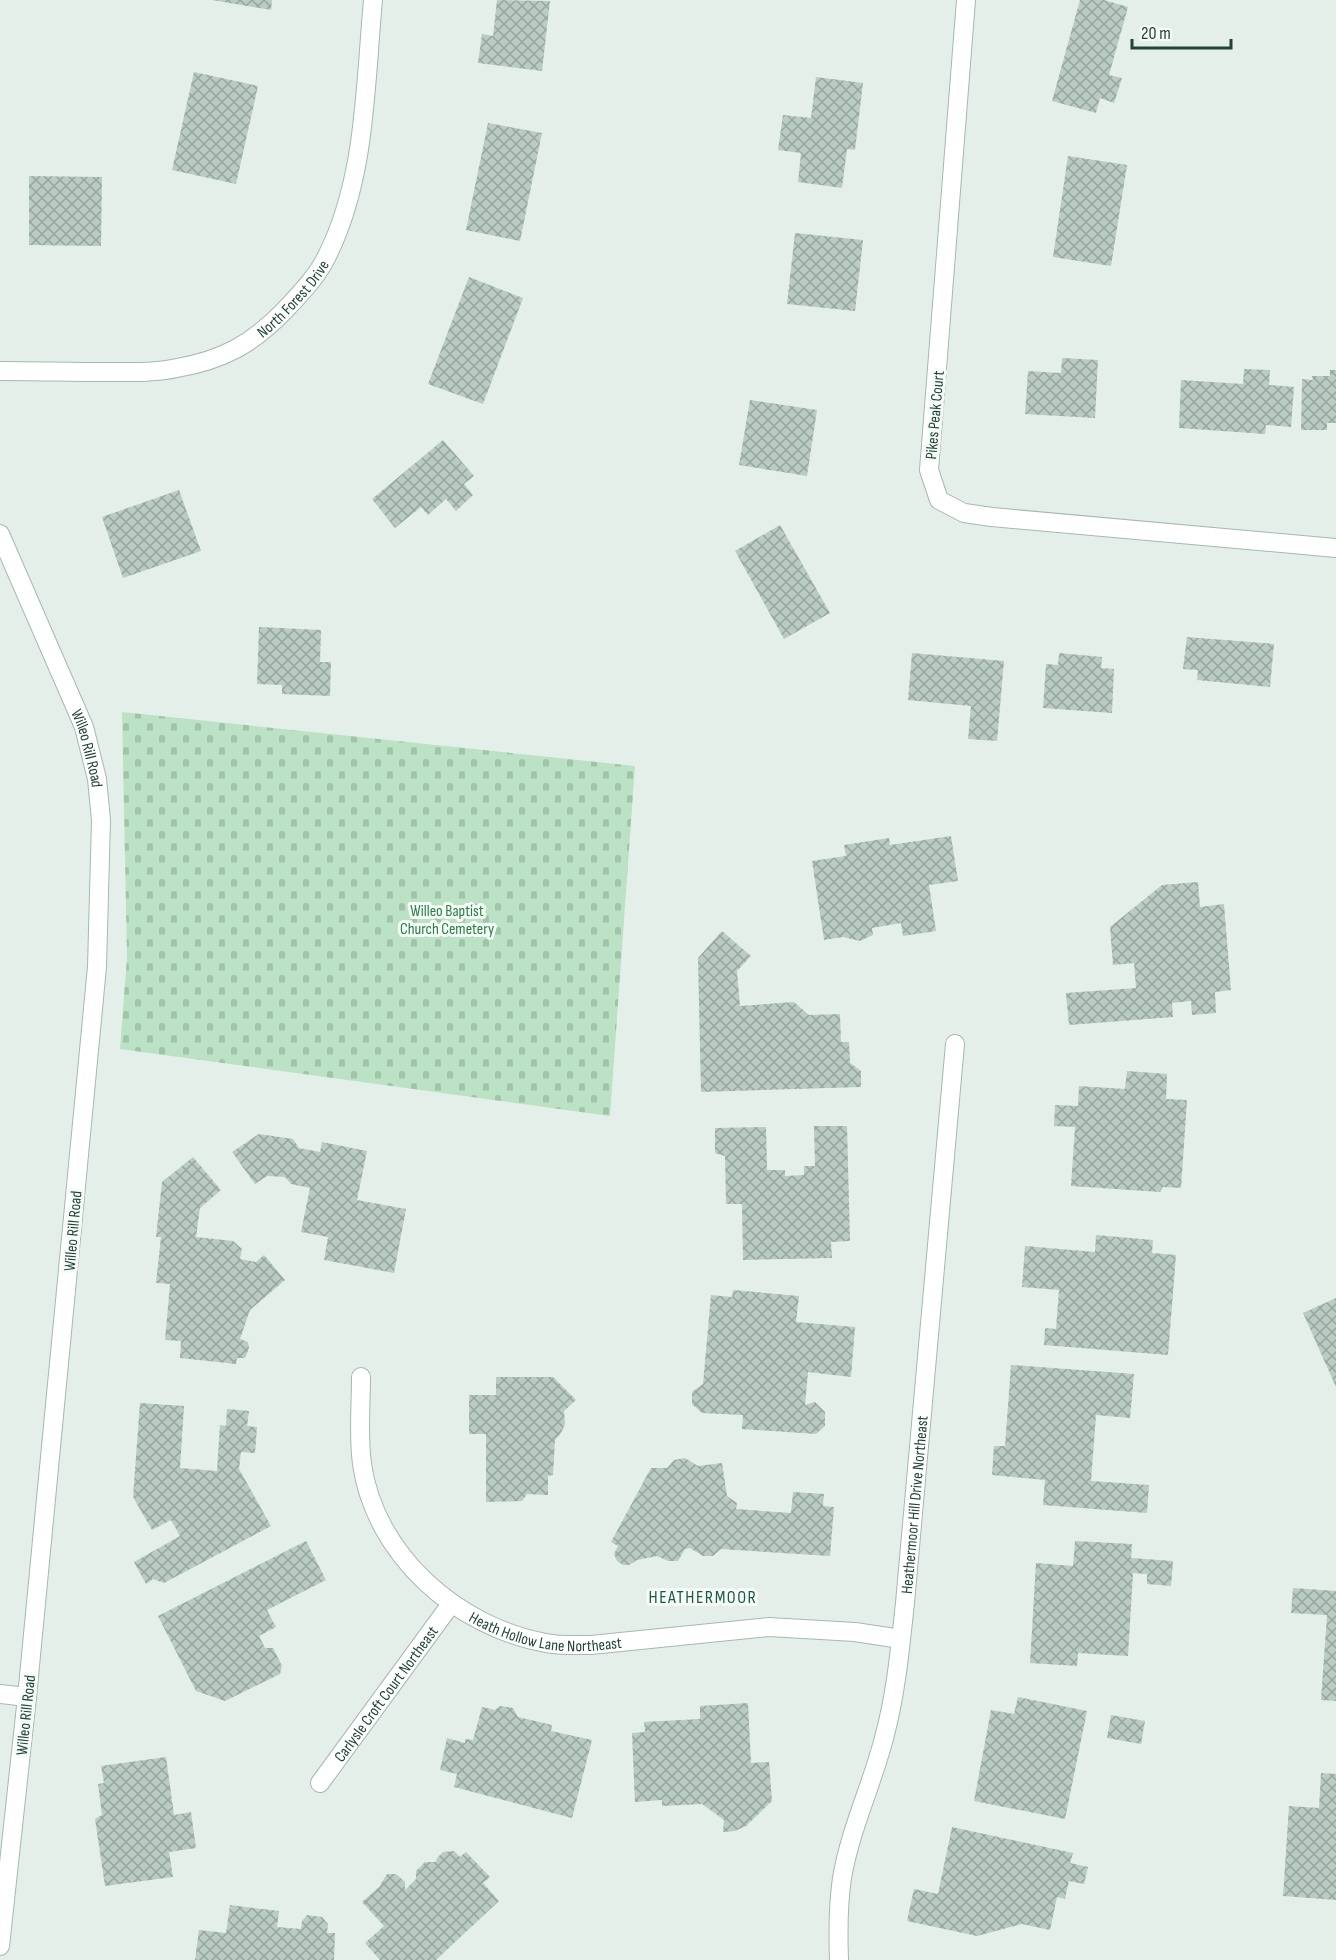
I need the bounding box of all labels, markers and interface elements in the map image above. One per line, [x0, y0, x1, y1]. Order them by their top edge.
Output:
scale bar [1132, 12, 1231, 50]
text: 20 m [1141, 23, 1171, 44]
street label: North Forest Drive [254, 257, 334, 342]
street label: Pikes Peak Court [922, 370, 949, 460]
street label: Willeo Rill Road [66, 707, 106, 788]
park label: Willeo Baptist Church Cemetery [400, 902, 494, 939]
street label: Willeo Rill Road [61, 1190, 86, 1272]
street label: Heathermoor Hill Drive Northeast [898, 1415, 933, 1595]
district label: HEATHERMOOR [649, 1587, 757, 1608]
street label: Heath Hollow Lane Northeast [465, 1608, 623, 1656]
street label: Carlysle Croft Court Northeast [331, 1623, 443, 1766]
street label: Willeo Rill Road [13, 1674, 40, 1756]

